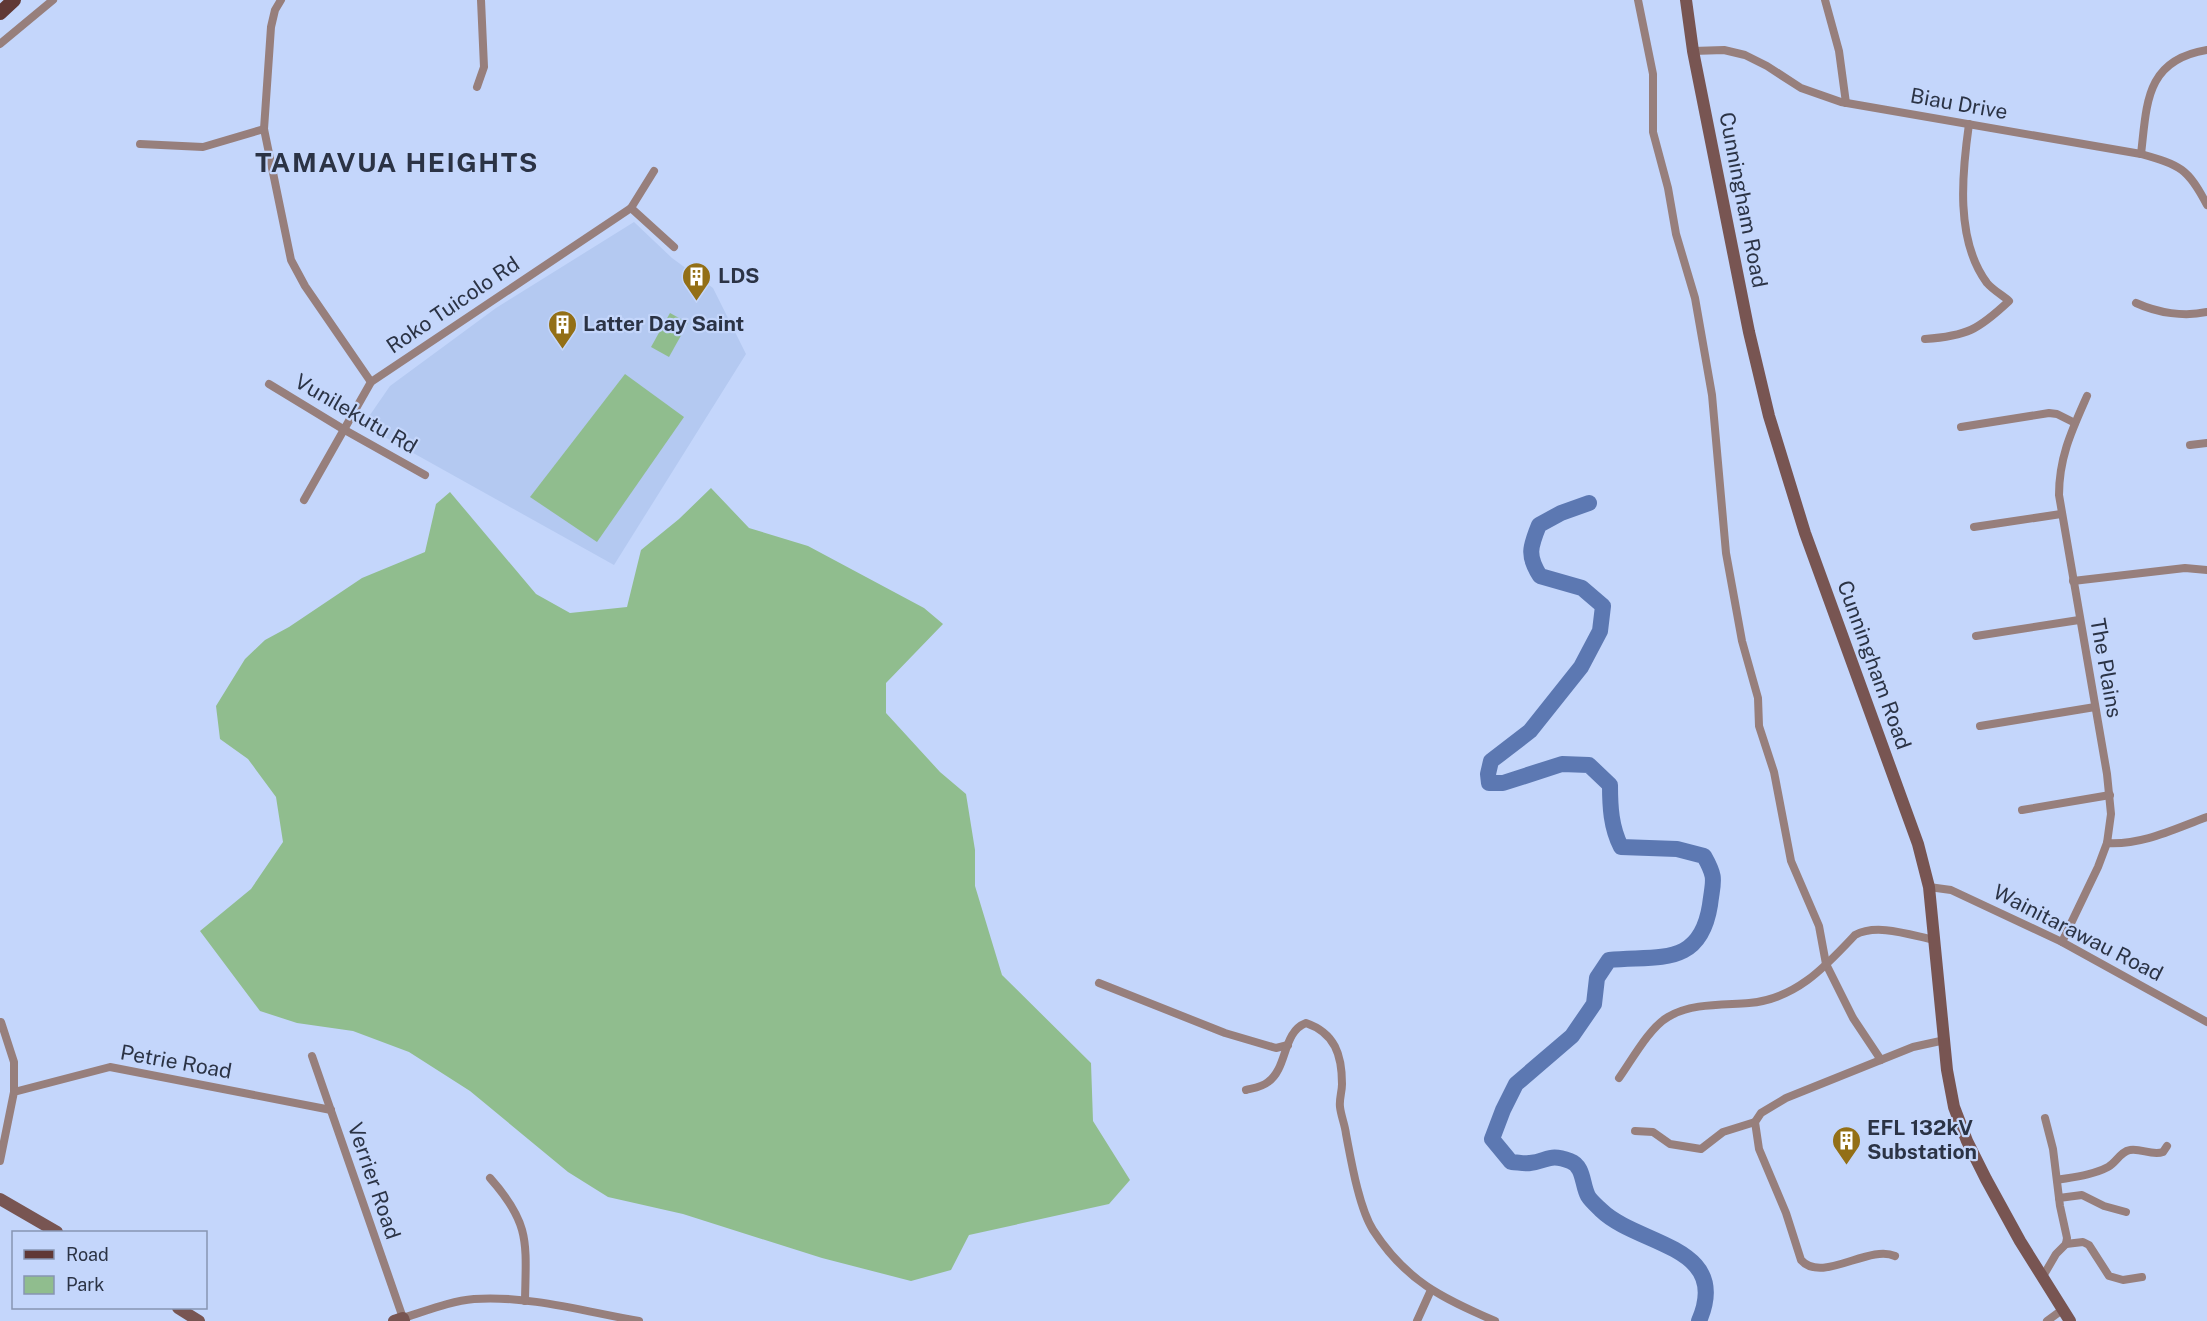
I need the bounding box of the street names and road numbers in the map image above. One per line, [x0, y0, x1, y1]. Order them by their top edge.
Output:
street label: Biau Drive [1908, 83, 2010, 124]
street label: Cunningham Road [1714, 110, 1773, 290]
street label: Roko Tuicolo Rd [381, 251, 524, 358]
street label: Vunilekutu Rd [291, 368, 422, 459]
street label: Cunningham Road [1832, 577, 1917, 753]
street label: The Plains [2085, 616, 2128, 720]
street label: Wainitarawau Road [1989, 879, 2167, 986]
street label: Petrie Road [118, 1039, 234, 1084]
street label: Verrier Road [343, 1119, 406, 1242]

